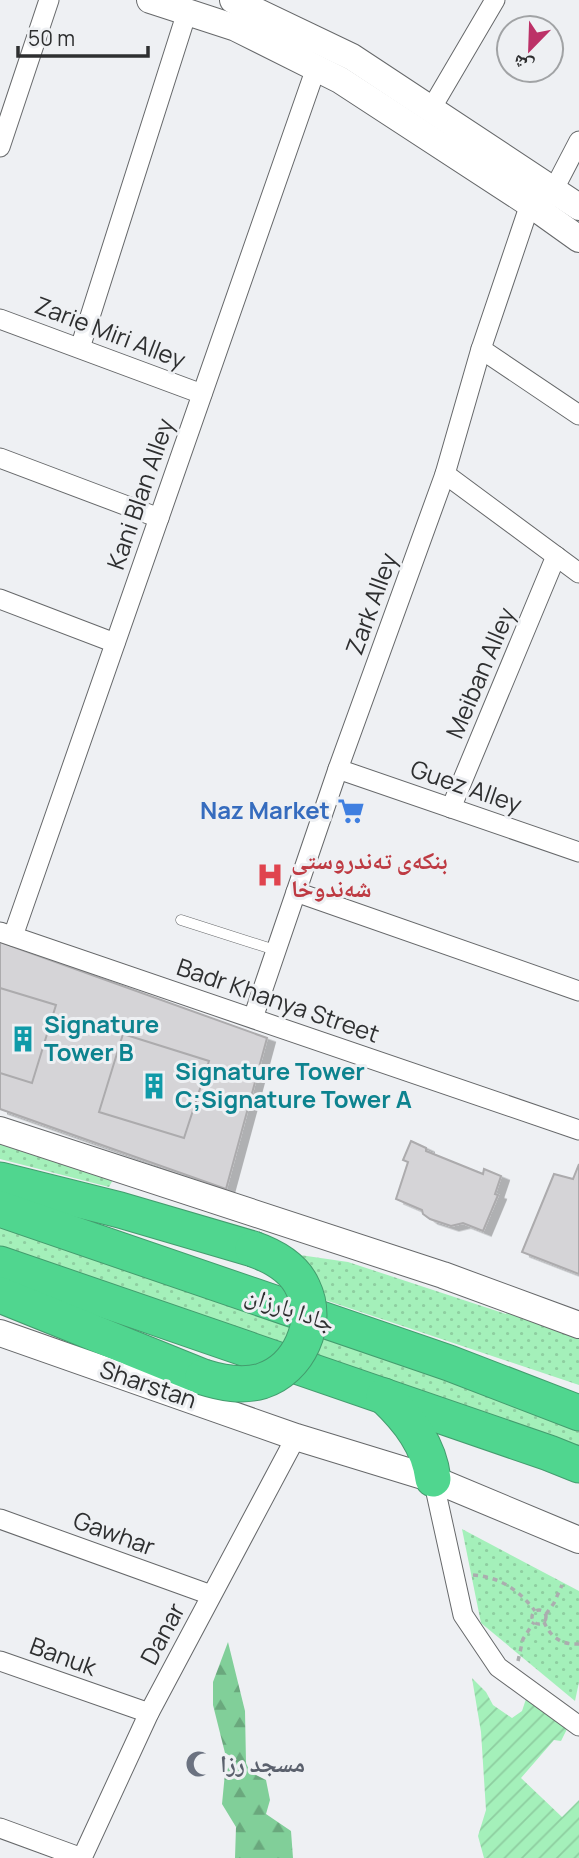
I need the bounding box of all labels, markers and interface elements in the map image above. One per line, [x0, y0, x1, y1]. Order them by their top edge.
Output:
scale bar [18, 14, 147, 58]
north arrow [495, 14, 565, 84]
text: 50 m [28, 24, 75, 52]
text: ش [509, 49, 538, 81]
street label: Zarie Miri Alley [30, 288, 191, 376]
street label: Kani Blan Alley [98, 413, 181, 573]
street label: Zark Alley [337, 548, 404, 659]
street label: Meiban Alley [437, 602, 522, 743]
street label: Guez Alley [406, 751, 527, 820]
place label: Naz Market [200, 793, 330, 826]
supermarket icon: Naz Market [336, 796, 366, 826]
place label: بنکەی تەندروستی شەندوخا [291, 843, 448, 904]
hospital icon: بنکەی تەندروستی شەندوخا [255, 860, 285, 890]
street label: Badr Khanya Street [173, 949, 384, 1050]
place label: Signature Tower B [44, 1007, 159, 1068]
building icon: Signature Tower B [8, 1024, 38, 1054]
place label: Signature Tower C;Signature Tower A [175, 1054, 412, 1115]
building icon: Signature Tower C;Signature Tower A [139, 1071, 169, 1101]
street label: جادا بارزان [241, 1277, 340, 1338]
street label: Sharstan [96, 1352, 201, 1416]
street label: Gawhar [69, 1503, 160, 1563]
street label: Danar [132, 1596, 192, 1670]
street label: Banuk [26, 1628, 102, 1683]
place label: مسجد رزا [220, 1746, 305, 1779]
mosque icon: مسجد رزا [184, 1749, 214, 1779]

